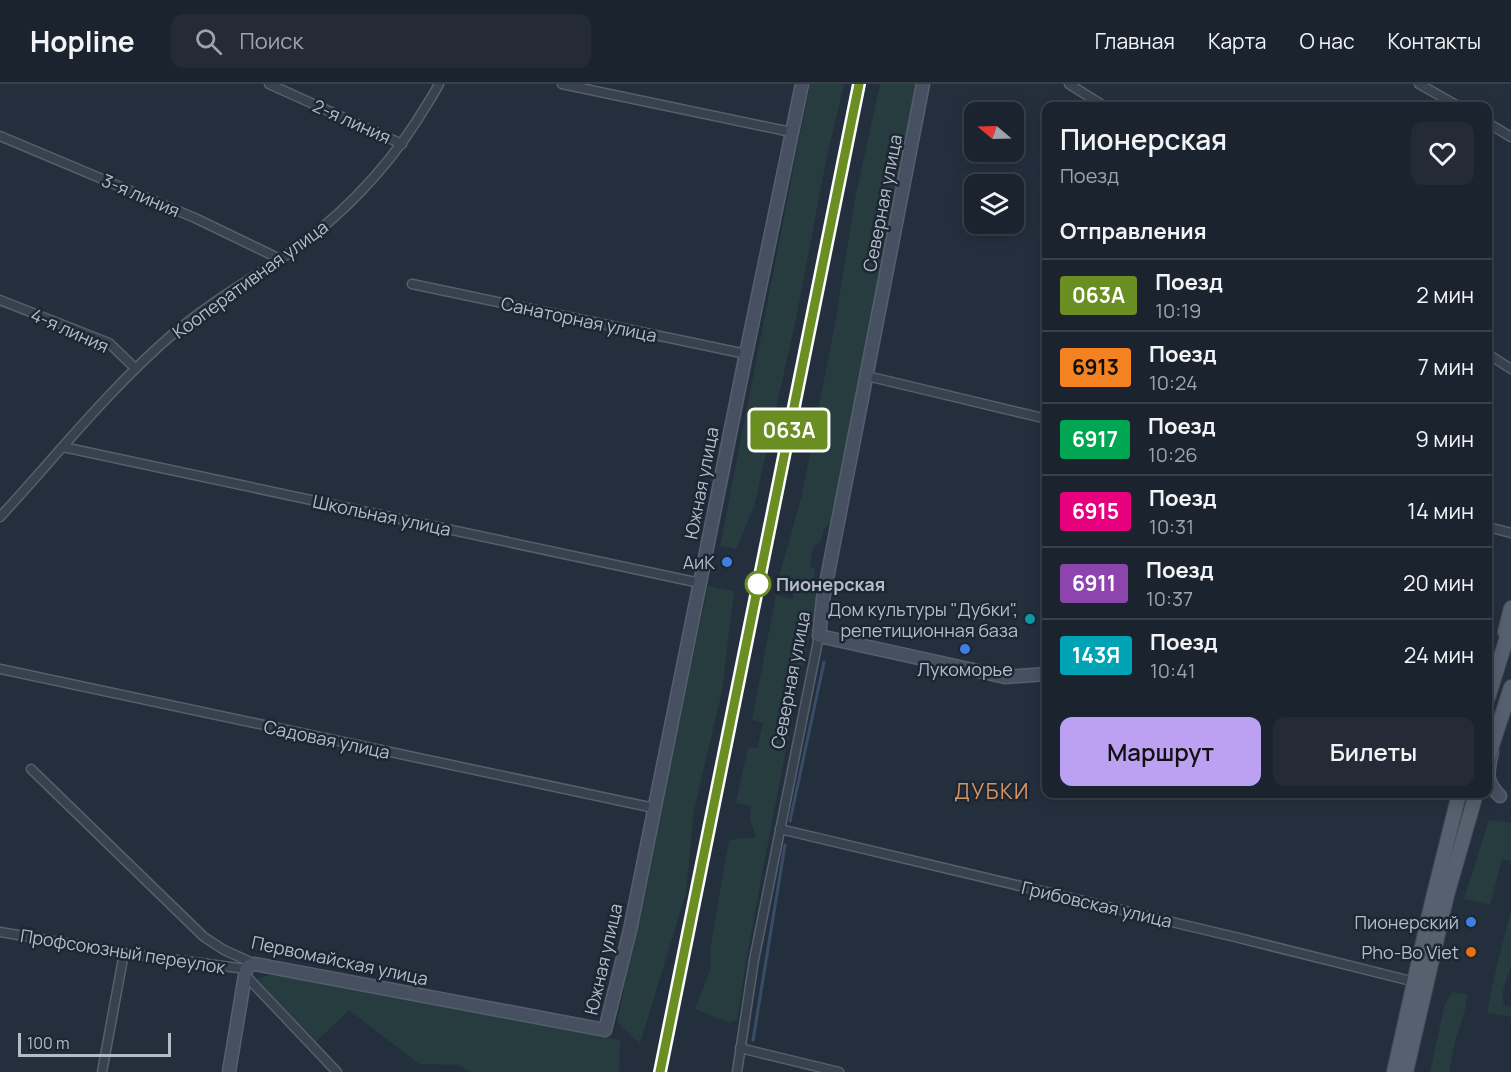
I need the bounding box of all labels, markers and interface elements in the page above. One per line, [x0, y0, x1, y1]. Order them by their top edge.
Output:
search box [171, 14, 591, 68]
text: Hopline [30, 22, 135, 60]
icon: search [192, 25, 225, 58]
text: Поиск [240, 26, 303, 56]
text: Главная [1095, 27, 1175, 55]
text: Карта [1208, 27, 1266, 55]
text: О нас [1299, 27, 1355, 55]
text: Контакты [1388, 27, 1481, 55]
street label: 2-я линия [309, 93, 395, 149]
north arrow [964, 102, 1024, 162]
map controls [964, 102, 1024, 234]
text: Пионерская [1060, 120, 1227, 158]
button: heart [1411, 122, 1474, 185]
street label: Северная улица [857, 132, 907, 274]
text: Поезд [1060, 162, 1119, 189]
street label: 3-я линия [98, 168, 184, 222]
button: layers [964, 174, 1024, 234]
street label: Кооперативная улица [167, 214, 333, 344]
text: Отправления [1060, 216, 1207, 246]
text: Поезд [1155, 267, 1223, 297]
text: 2 мин [1416, 280, 1474, 310]
text: 063А [1072, 281, 1125, 309]
street label: Санаторная улица [499, 291, 659, 347]
text: 10:19 [1155, 297, 1201, 324]
street label: 4-я линия [27, 302, 113, 358]
text: Поезд [1149, 339, 1217, 369]
text: 7 мин [1418, 352, 1474, 382]
text: 6913 [1072, 353, 1119, 381]
text: 10:24 [1149, 369, 1198, 396]
line badge: 063А [747, 410, 831, 450]
text: Поезд [1148, 411, 1216, 441]
text: 063А [762, 416, 816, 444]
text: 9 мин [1415, 424, 1474, 454]
street label: Южная улица [678, 425, 724, 541]
text: 6917 [1072, 425, 1118, 453]
text: 10:26 [1148, 441, 1198, 468]
text: Поезд [1149, 483, 1217, 513]
street label: Школьная улица [311, 489, 453, 541]
text: 14 мин [1407, 496, 1474, 526]
text: 6915 [1072, 497, 1119, 525]
text: 10:31 [1149, 513, 1194, 540]
place label: АиК [683, 550, 715, 574]
marker: АиК [720, 555, 734, 569]
text: Поезд [1146, 555, 1214, 585]
text: 20 мин [1403, 568, 1474, 598]
text: 6911 [1072, 569, 1116, 597]
marker: Пионерская [745, 571, 771, 597]
place label: Пионерская [776, 572, 885, 596]
text: 10:37 [1146, 585, 1193, 612]
place label: Дом культуры "Дубки", репетиционная база [828, 597, 1018, 642]
street label: Северная улица [765, 609, 815, 751]
marker: Дом культуры "Дубки", репетиционная база [1023, 612, 1037, 626]
text: Поезд [1150, 627, 1218, 657]
text: 24 мин [1404, 640, 1474, 670]
text: 143Я [1072, 641, 1120, 669]
marker: Лукоморье [958, 642, 972, 656]
place label: Лукоморье [917, 657, 1013, 681]
text: 10:41 [1150, 657, 1196, 684]
street label: Садовая улица [262, 714, 392, 764]
button: Маршрут [1060, 717, 1261, 786]
button: Билеты [1273, 717, 1474, 786]
district label: ДУБКИ [954, 777, 1030, 805]
street label: Грибовская улица [1019, 875, 1175, 933]
street label: Южная улица [579, 901, 627, 1017]
place label: Пионерский [1354, 910, 1459, 934]
marker: Пионерский [1464, 915, 1478, 929]
street label: Профсоюзный переулок [19, 923, 228, 979]
street label: Первомайская улица [250, 930, 430, 990]
place label: Pho-Bo Viet [1362, 940, 1459, 964]
marker: Pho-Bo Viet [1464, 945, 1478, 959]
scale bar [18, 1030, 171, 1058]
text: 100 m [27, 1032, 70, 1054]

